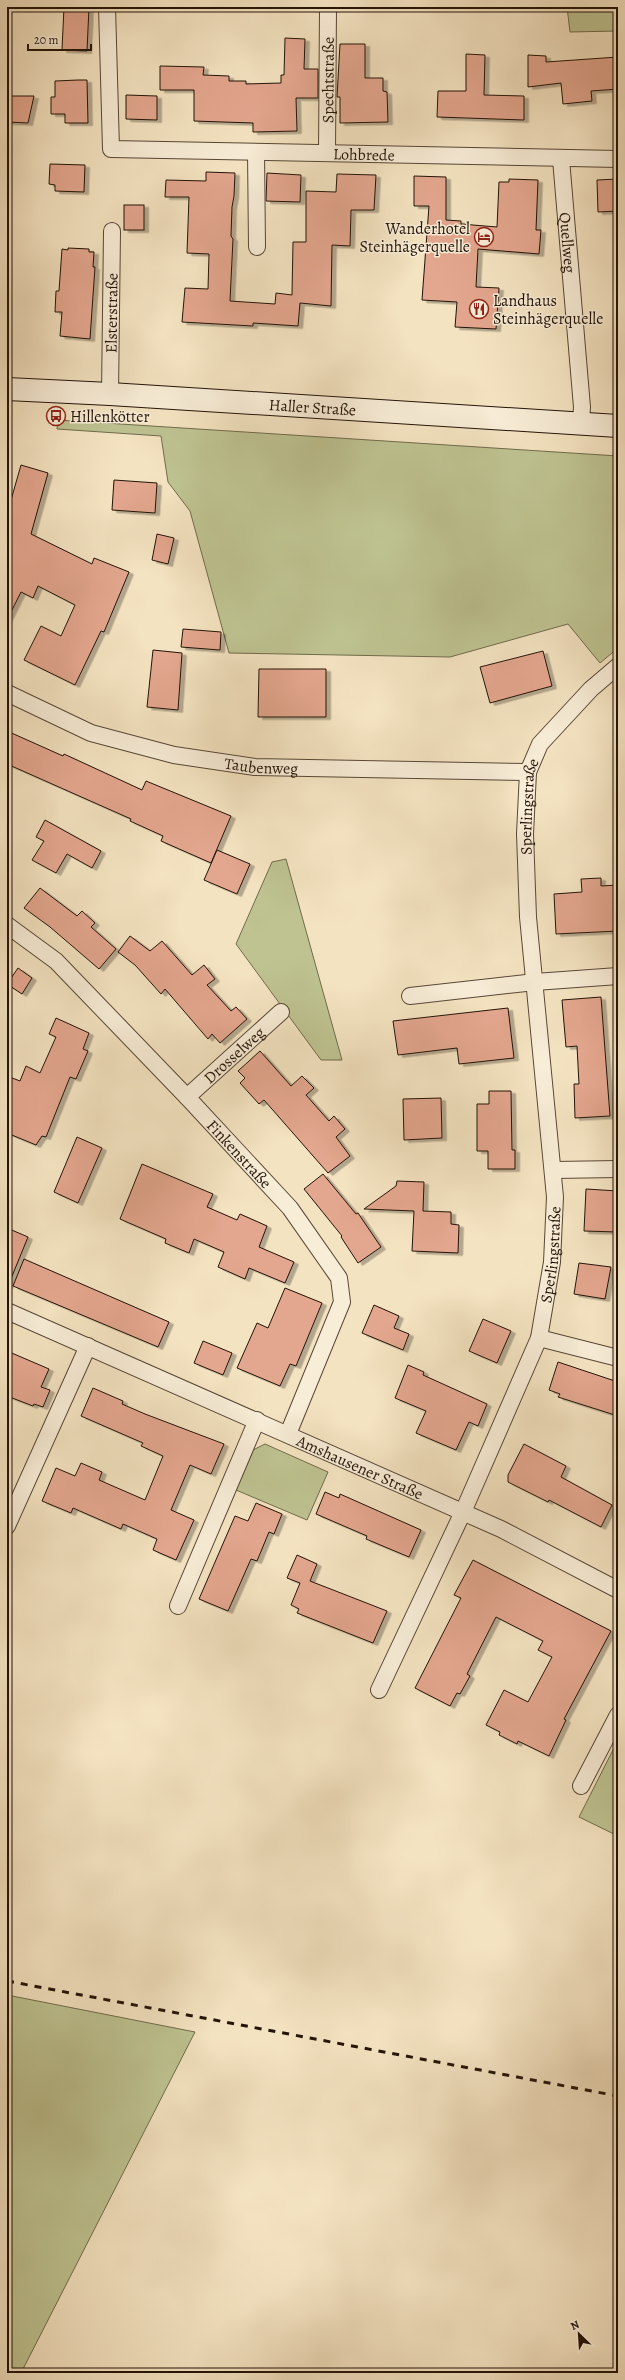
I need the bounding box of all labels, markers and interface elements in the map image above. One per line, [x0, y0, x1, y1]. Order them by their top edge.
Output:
scale bar [28, 26, 91, 52]
text: 20 m [34, 32, 58, 48]
street label: Spechtstraße [317, 37, 340, 123]
street label: Lohbrede [333, 143, 395, 167]
street label: Quellweg [554, 212, 581, 274]
place label: Wanderhotel Steinhägerquelle [360, 218, 470, 258]
hotel icon: Wanderhotel Steinhägerquelle [473, 226, 495, 248]
street label: Elsterstraße [101, 273, 123, 353]
place label: Landhaus Steinhägerquelle [493, 290, 603, 330]
restaurant icon: Landhaus Steinhägerquelle [468, 298, 490, 320]
street label: Haller Straße [268, 394, 357, 421]
bus stop icon: Hillenkötter [45, 405, 67, 427]
place label: Hillenkötter [70, 406, 150, 428]
street label: Taubenweg [223, 753, 298, 780]
street label: Sperlingstraße [515, 755, 545, 855]
street label: Drosselweg [199, 1022, 270, 1089]
street label: Finkenstraße [201, 1115, 276, 1194]
street label: Sperlingstraße [535, 1206, 567, 1305]
street label: Amshausener Straße [292, 1430, 426, 1505]
north arrow [559, 2314, 599, 2354]
text: N [568, 2317, 582, 2334]

